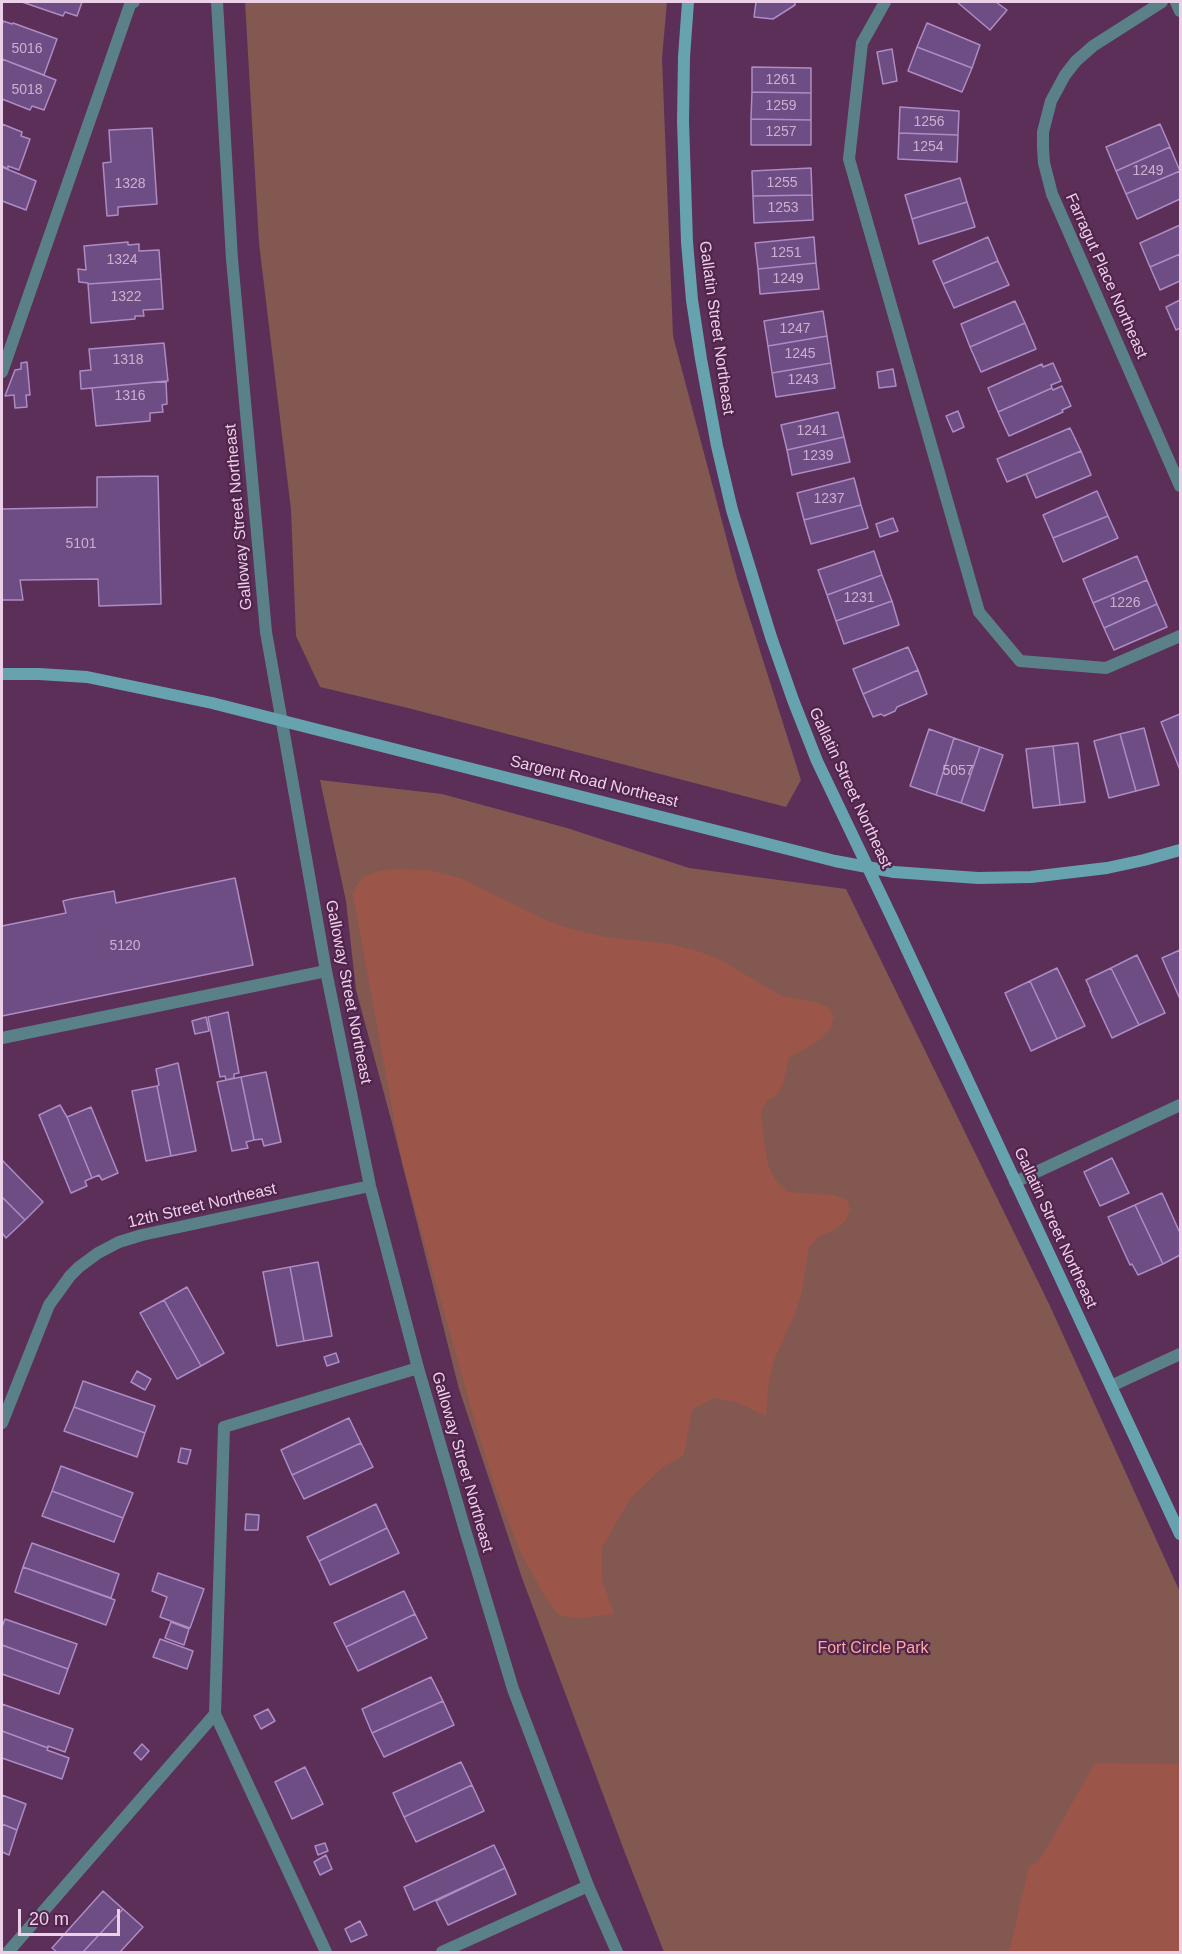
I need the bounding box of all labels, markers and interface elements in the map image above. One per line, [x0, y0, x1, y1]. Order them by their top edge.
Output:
house number: 5016 [11, 41, 43, 57]
house number: 1261 [765, 72, 797, 88]
house number: 5018 [11, 82, 43, 98]
house number: 1259 [765, 98, 797, 114]
house number: 1256 [913, 114, 945, 130]
house number: 1257 [765, 124, 797, 140]
house number: 1254 [912, 139, 944, 155]
house number: 1249 [1132, 163, 1164, 179]
house number: 1255 [766, 175, 798, 191]
house number: 1328 [114, 176, 146, 192]
street label: Farragut Place Northeast [1061, 190, 1151, 362]
house number: 1253 [767, 200, 799, 216]
street label: Gallatin Street Northeast [694, 240, 738, 416]
house number: 1251 [770, 245, 802, 261]
house number: 1324 [106, 252, 138, 268]
house number: 1249 [772, 271, 804, 287]
house number: 1322 [110, 289, 142, 305]
house number: 1247 [779, 321, 811, 337]
house number: 1245 [784, 346, 816, 362]
house number: 1318 [112, 352, 144, 368]
house number: 1243 [787, 372, 819, 388]
house number: 1316 [114, 388, 146, 404]
street label: Galloway Street Northeast [221, 423, 257, 611]
house number: 1241 [796, 423, 828, 439]
house number: 1239 [802, 448, 834, 464]
house number: 1237 [813, 491, 845, 507]
house number: 5101 [65, 536, 97, 552]
house number: 1231 [843, 590, 875, 606]
house number: 1226 [1109, 595, 1141, 611]
street label: Gallatin Street Northeast [804, 705, 896, 871]
street label: Sargent Road Northeast [508, 752, 680, 812]
house number: 5057 [942, 763, 974, 779]
street label: Galloway Street Northeast [321, 899, 375, 1085]
house number: 5120 [109, 938, 141, 954]
street label: Gallatin Street Northeast [1009, 1145, 1101, 1311]
street label: 12th Street Northeast [126, 1180, 278, 1232]
street label: Galloway Street Northeast [427, 1370, 497, 1554]
park label: Fort Circle Park [817, 1639, 929, 1659]
scale bar [21, 1897, 123, 1935]
text: 20 m [29, 1909, 69, 1929]

